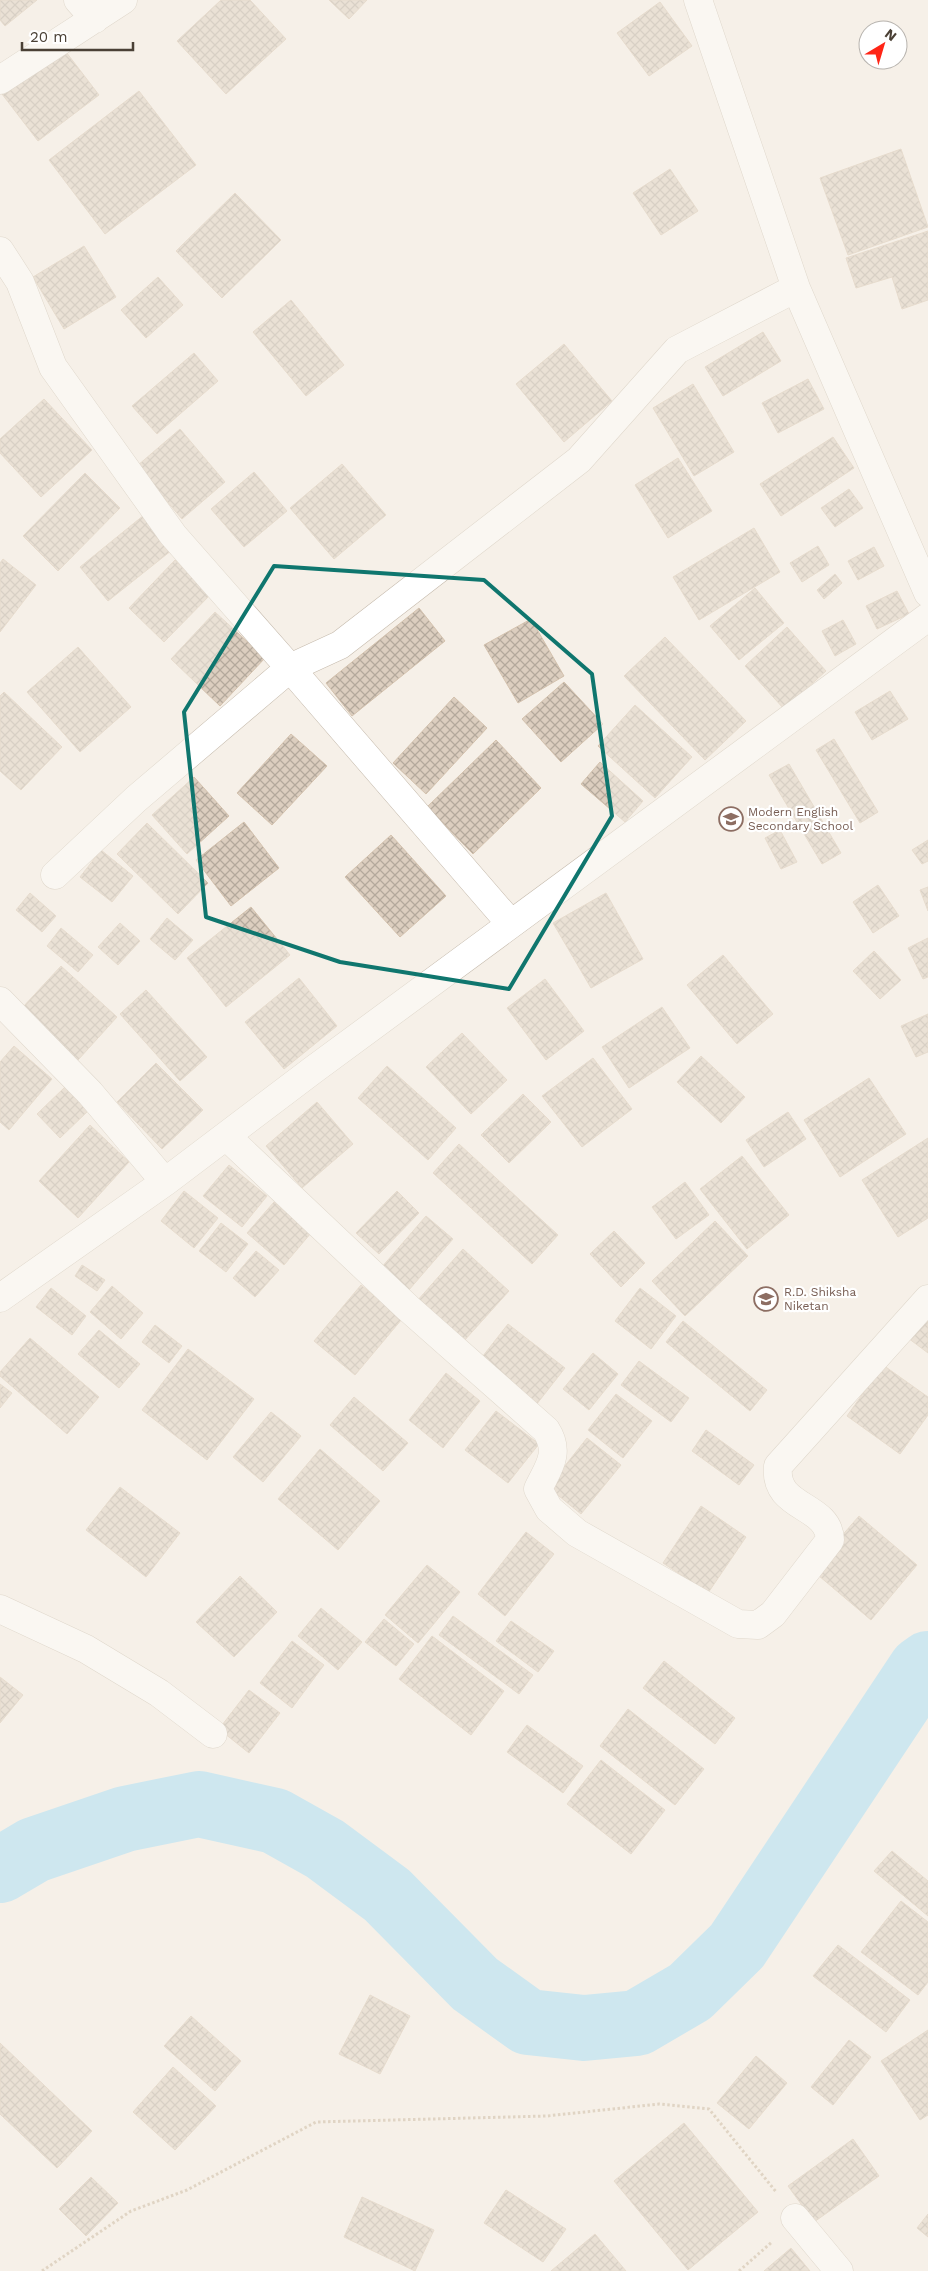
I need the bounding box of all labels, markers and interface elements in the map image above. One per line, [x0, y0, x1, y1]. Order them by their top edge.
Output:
scale bar [22, 20, 134, 52]
north arrow [858, 20, 908, 70]
text: N [882, 25, 900, 44]
text: 20 m [30, 28, 68, 46]
place label: Modern English Secondary School [748, 805, 853, 833]
school or university icon: Modern English Secondary School [718, 806, 744, 832]
place label: R.D. Shiksha Niketan [784, 1285, 856, 1313]
school or university icon: R.D. Shiksha Niketan [753, 1286, 779, 1312]

